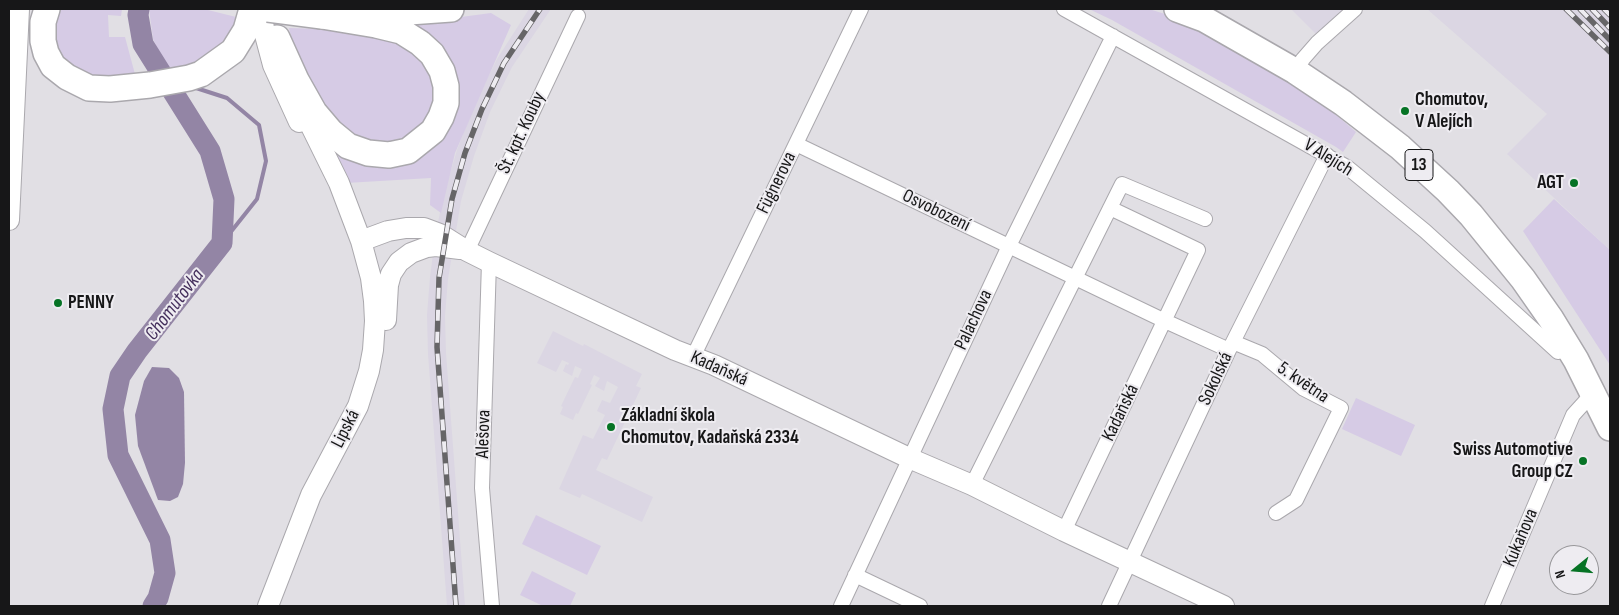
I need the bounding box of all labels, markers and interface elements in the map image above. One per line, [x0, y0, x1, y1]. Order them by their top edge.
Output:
street label: Št. kpt. Kouby [493, 88, 551, 178]
place label: Chomutov, V Alejích [1415, 89, 1488, 133]
marker: Chomutov, V Alejích [1399, 105, 1411, 117]
street label: V Alejích [1299, 134, 1357, 182]
street label: Fügnerova [752, 148, 802, 218]
road number: 13 [1405, 150, 1433, 180]
place label: AGT [1537, 172, 1564, 194]
marker: AGT [1568, 177, 1580, 189]
street label: Osvobození [898, 185, 974, 237]
water label: Chomutovka [140, 264, 210, 346]
street label: Palachova [950, 286, 998, 354]
place label: PENNY [68, 292, 114, 314]
marker: PENNY [52, 297, 64, 309]
street label: Kadaňská [687, 346, 751, 392]
street label: Sokolská [1194, 349, 1238, 409]
street label: 5. května [1273, 357, 1333, 409]
street label: Kadaňská [1097, 381, 1145, 445]
place label: Základní škola Chomutov, Kadaňská 2334 [621, 405, 799, 449]
street label: Lipská [327, 406, 365, 452]
street label: Alešova [472, 409, 496, 459]
marker: Základní škola Chomutov, Kadaňská 2334 [605, 421, 617, 433]
place label: Swiss Automotive Group CZ [1453, 439, 1573, 483]
marker: Swiss Automotive Group CZ [1577, 455, 1589, 467]
street label: Kukaňova [1499, 505, 1543, 571]
north arrow [1549, 545, 1599, 595]
text: N [1551, 568, 1569, 580]

